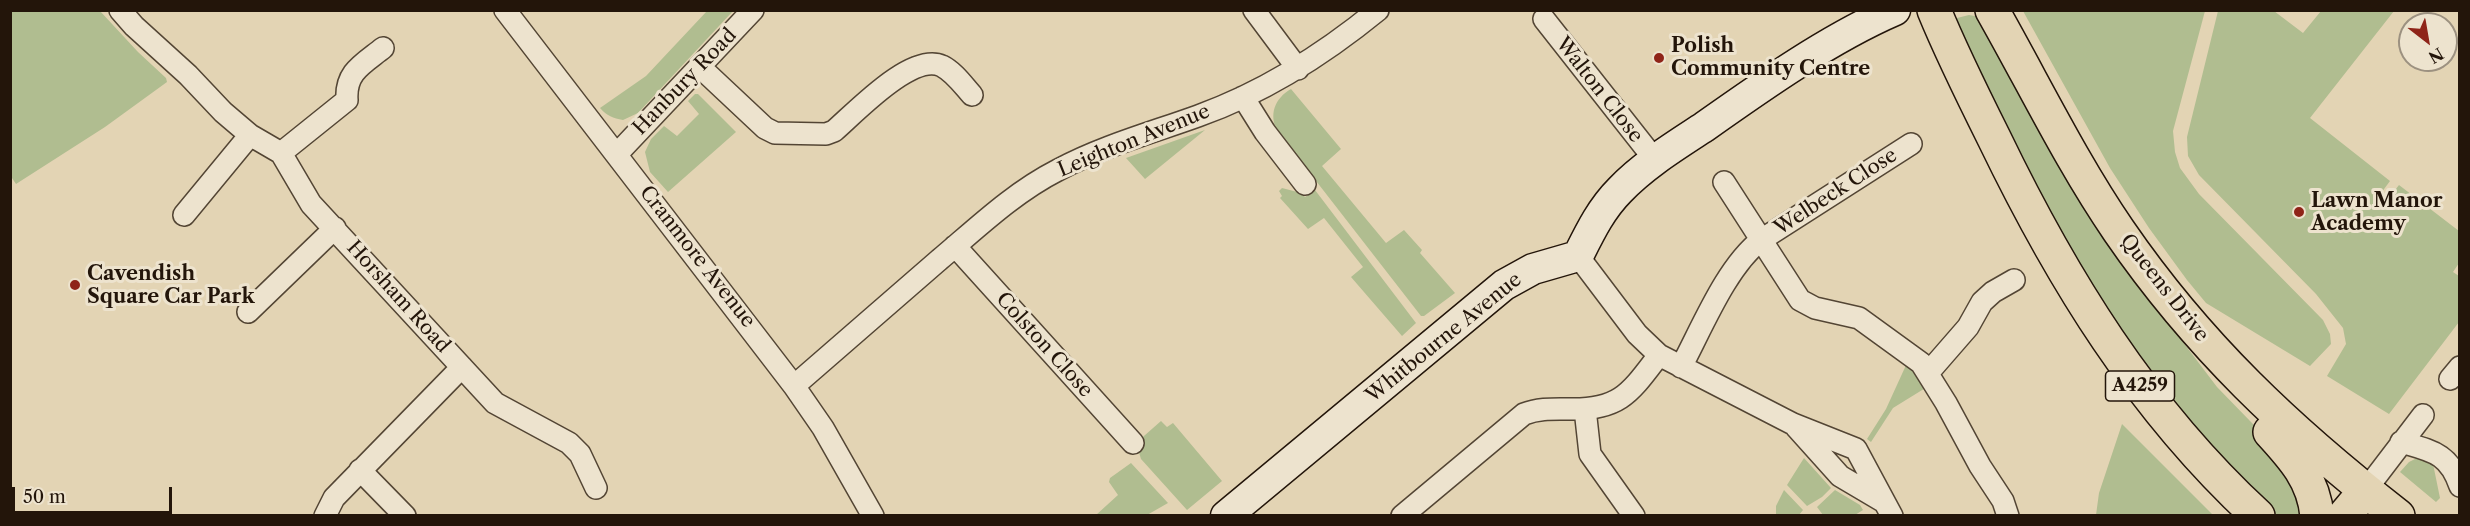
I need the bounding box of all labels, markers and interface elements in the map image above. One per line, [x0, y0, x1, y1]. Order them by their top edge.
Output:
north arrow [2398, 12, 2458, 72]
street label: Hanbury Road [628, 24, 742, 140]
street label: Walton Close [1550, 32, 1648, 148]
place label: Polish Community Centre [1671, 34, 1870, 81]
text: N [2425, 44, 2447, 68]
marker: Polish Community Centre [1652, 51, 1666, 65]
street label: Leighton Avenue [1055, 100, 1213, 182]
street label: Welbeck Close [1770, 143, 1902, 241]
street label: Cranmore Avenue [634, 181, 760, 333]
place label: Lawn Manor Academy [2311, 189, 2442, 236]
marker: Lawn Manor Academy [2292, 205, 2306, 219]
street label: Queens Drive [2115, 229, 2213, 347]
street label: Horsham Road [341, 236, 455, 358]
place label: Cavendish Square Car Park [87, 262, 255, 309]
street label: Whitbourne Avenue [1361, 268, 1527, 408]
marker: Cavendish Square Car Park [68, 278, 82, 292]
street label: Colston Close [991, 288, 1097, 402]
road number: A4259 [2106, 371, 2174, 401]
scale bar [15, 475, 176, 513]
text: 50 m [23, 486, 66, 508]

